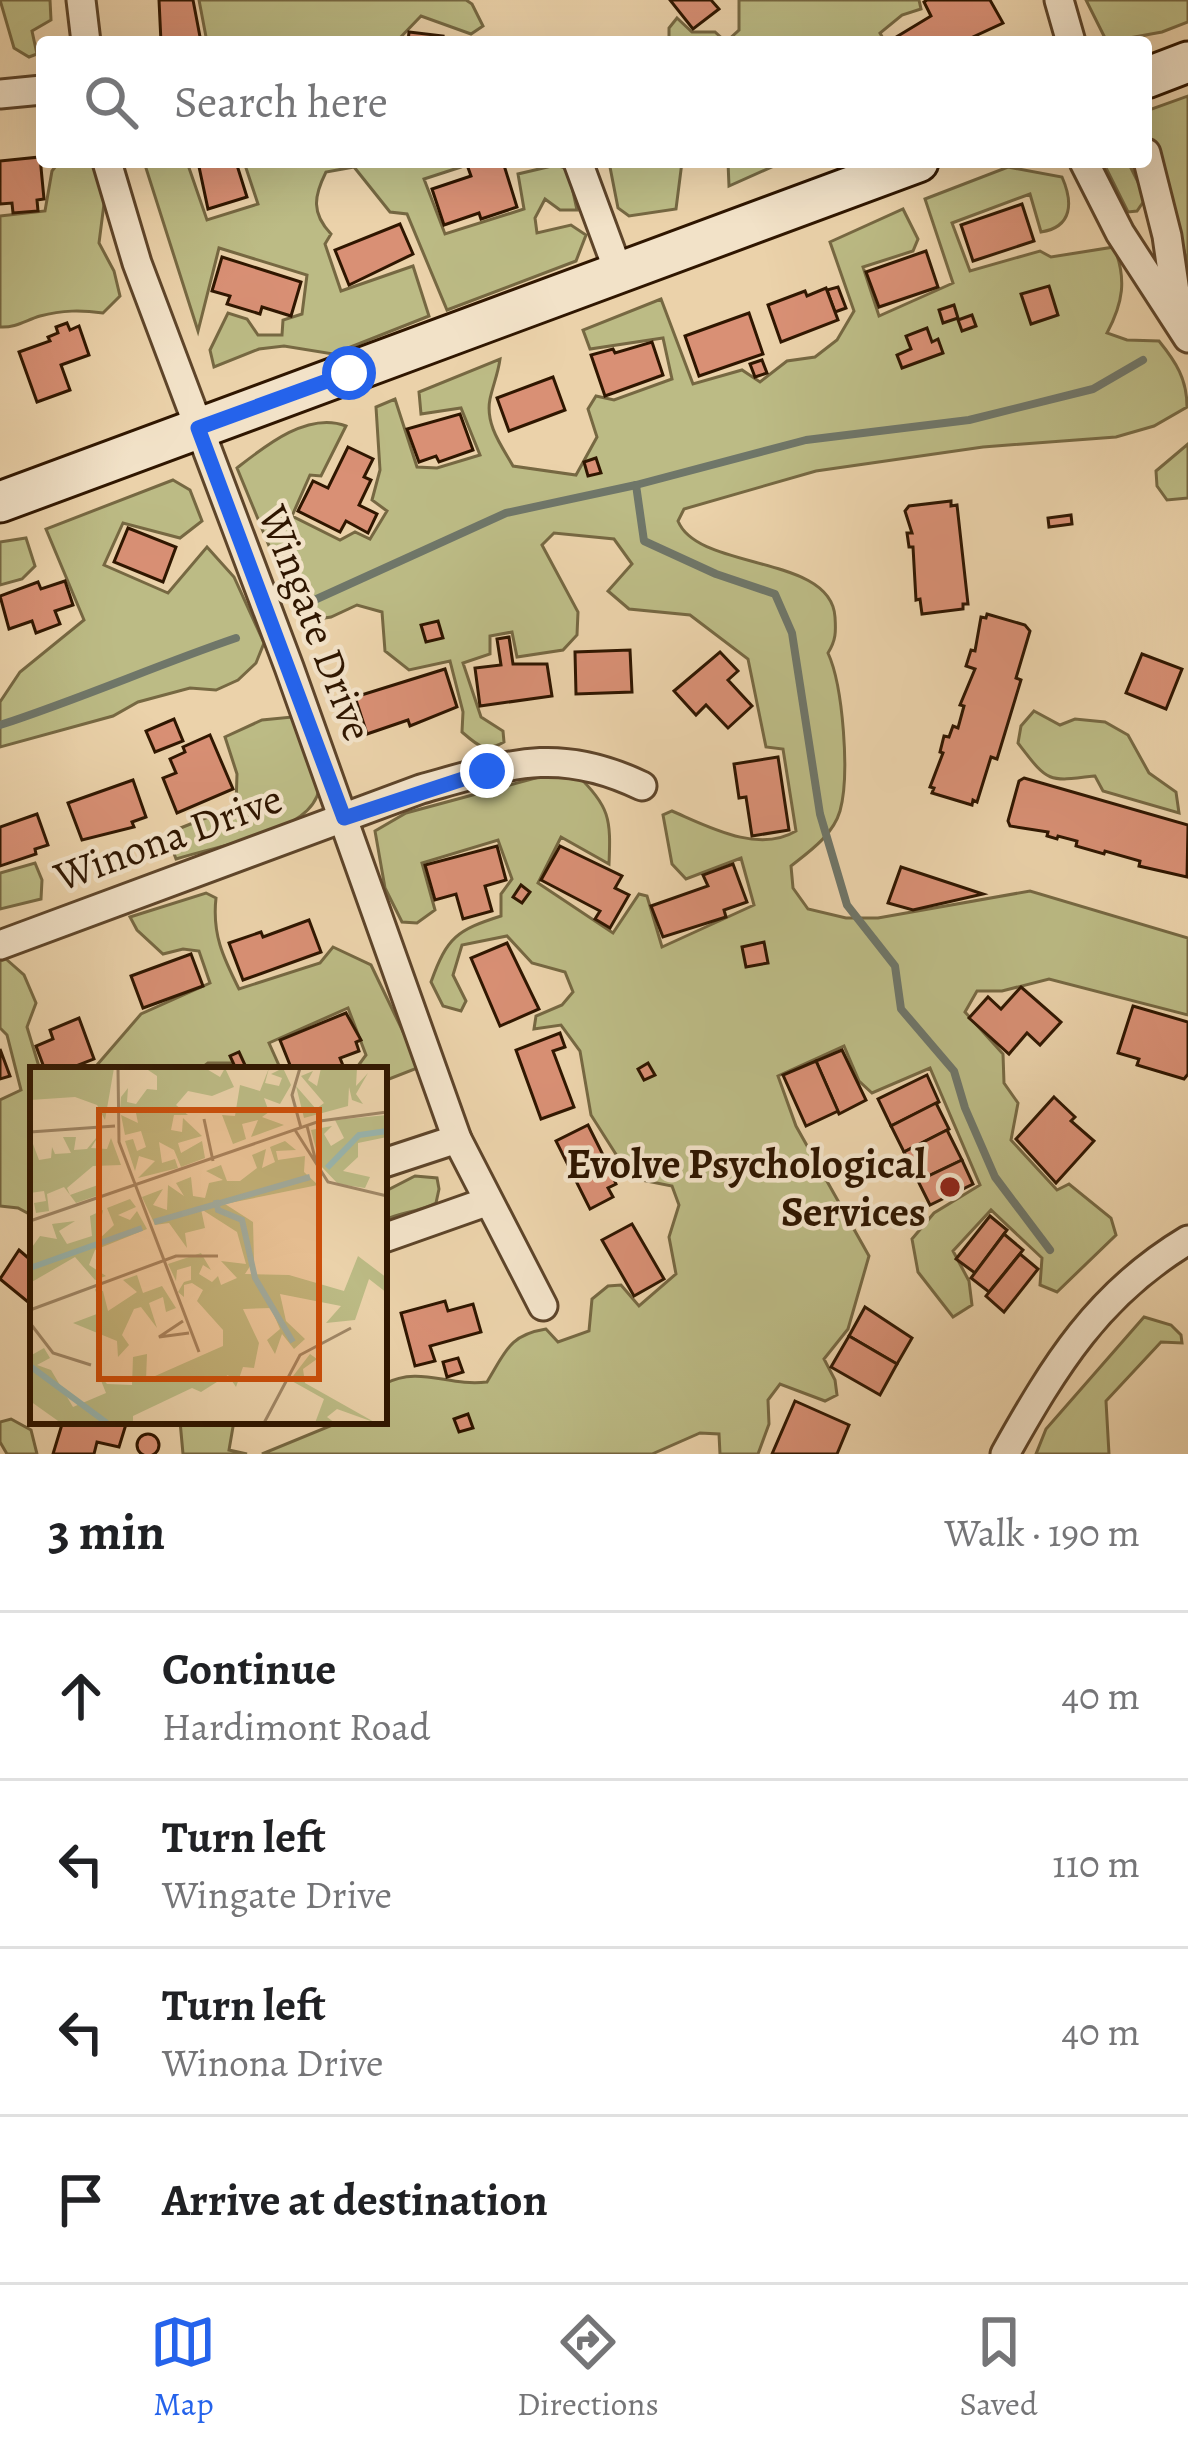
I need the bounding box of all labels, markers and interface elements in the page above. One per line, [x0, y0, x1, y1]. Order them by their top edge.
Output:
search box [36, 36, 1152, 168]
icon: search [78, 69, 144, 135]
text: Search here [174, 71, 388, 133]
route start [322, 346, 376, 400]
street label: Wingate Drive [245, 496, 387, 749]
route end [460, 744, 514, 798]
street label: Winona Drive [45, 769, 290, 905]
inset map [30, 1067, 387, 1424]
place label: Evolve Psychological Services [566, 1135, 926, 1240]
marker: Evolve Psychological Services [937, 1174, 963, 1200]
text: 3 min [48, 1497, 165, 1567]
text: Walk · 190 m [944, 1506, 1140, 1559]
text: Continue [162, 1638, 336, 1700]
icon: ahead [48, 1663, 114, 1729]
text: 40 m [1061, 1669, 1140, 1722]
text: Hardimont Road [162, 1700, 430, 1753]
text: Turn left [162, 1806, 326, 1868]
icon: left [48, 1831, 114, 1897]
text: 110 m [1052, 1837, 1140, 1890]
text: Wingate Drive [162, 1868, 392, 1921]
text: Turn left [162, 1974, 326, 2036]
icon: left [48, 1999, 114, 2065]
text: 40 m [1061, 2005, 1140, 2058]
text: Winona Drive [162, 2036, 383, 2089]
icon: arrive [48, 2167, 114, 2233]
text: Arrive at destination [162, 2169, 548, 2231]
tab: Map [150, 2309, 216, 2426]
tab: Directions [517, 2309, 659, 2426]
tab: Saved [959, 2309, 1038, 2426]

